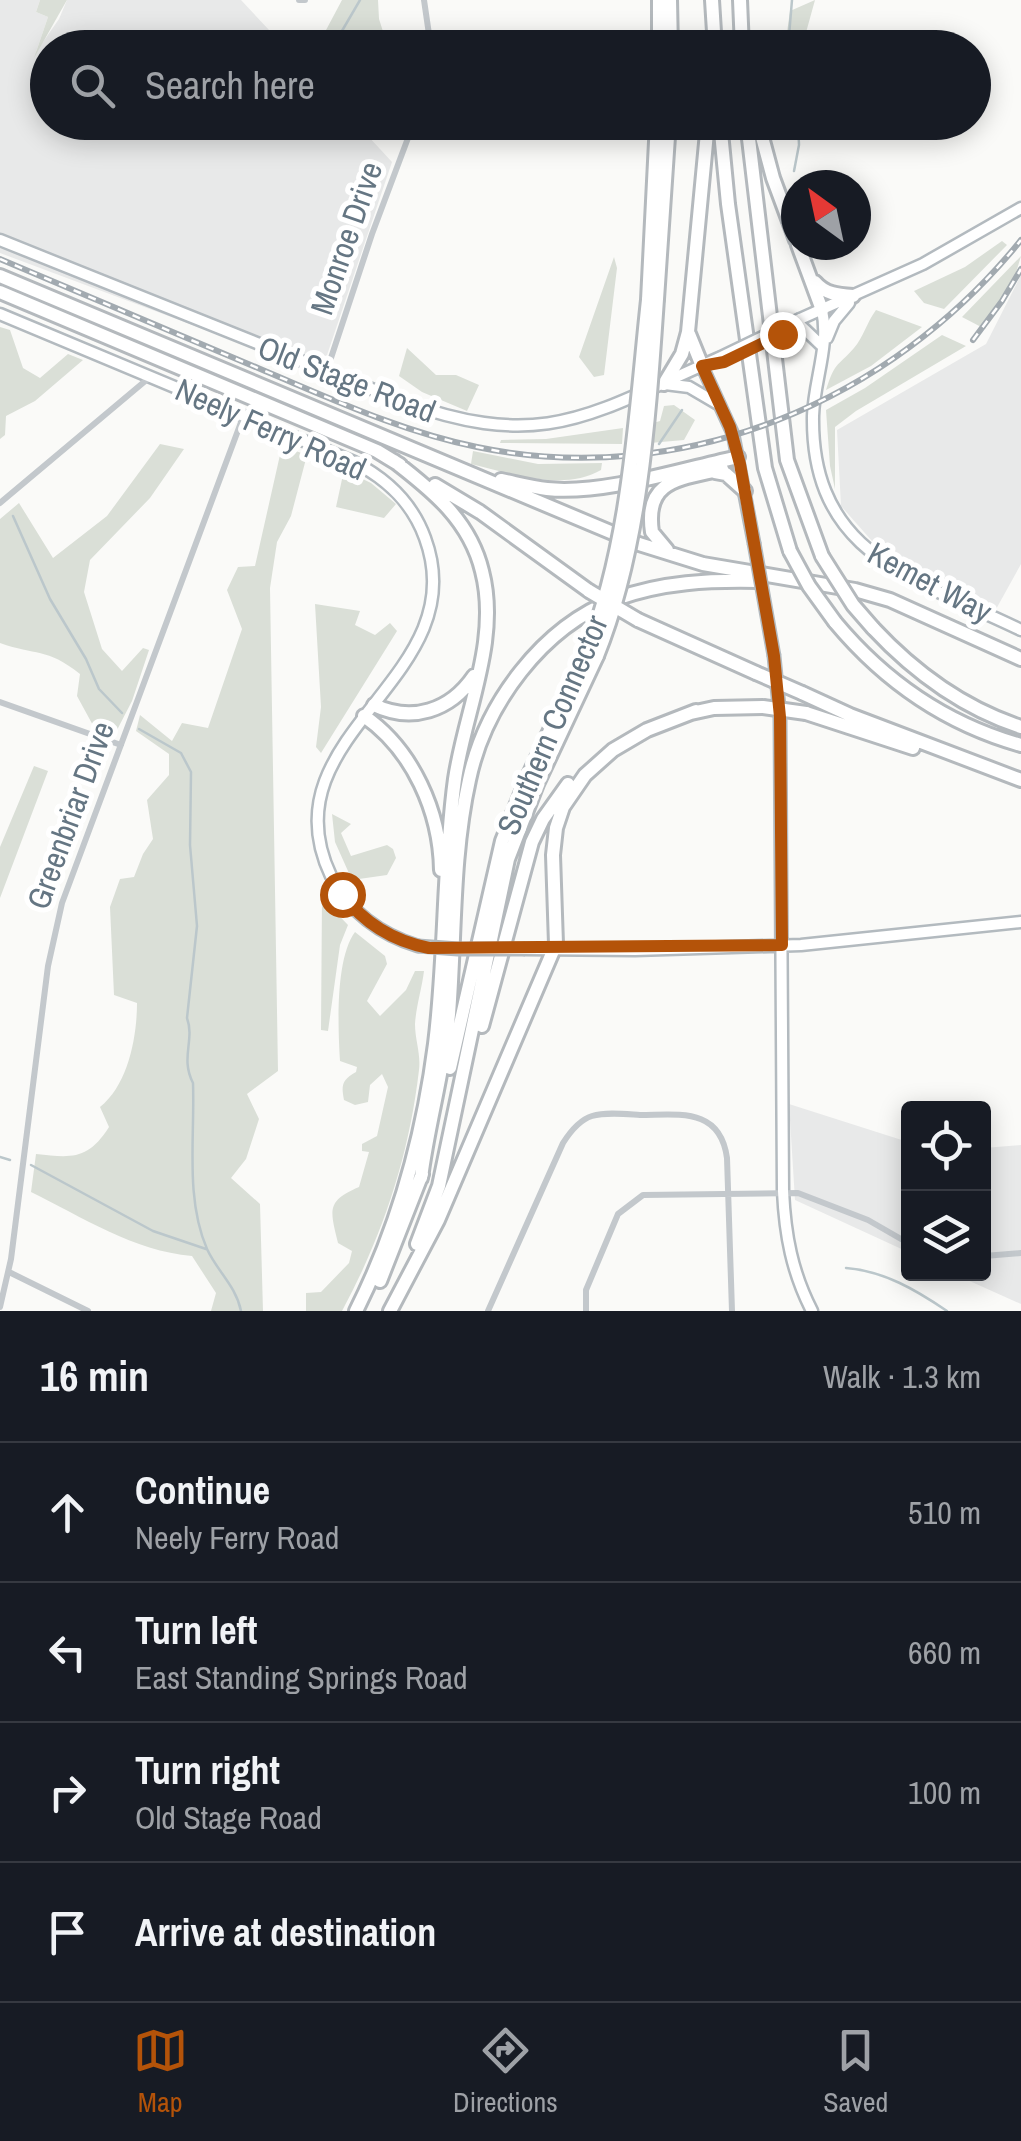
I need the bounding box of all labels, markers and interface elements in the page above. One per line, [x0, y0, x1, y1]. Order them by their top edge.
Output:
search box [30, 30, 991, 140]
icon: search [65, 58, 120, 113]
text: Search here [145, 60, 315, 111]
street label: Monroe Drive [300, 156, 392, 320]
north arrow [781, 170, 871, 260]
route end [760, 312, 806, 358]
street label: Old Stage Road [252, 325, 442, 433]
street label: Neely Ferry Road [169, 368, 373, 490]
street label: Kemet Way [860, 531, 1000, 633]
street label: Southern Connector [486, 608, 618, 841]
street label: Greenbriar Drive [16, 715, 124, 915]
route start [320, 872, 366, 918]
map controls [901, 1101, 991, 1281]
button: locate [901, 1101, 991, 1191]
button: layers [901, 1191, 991, 1281]
text: 16 min [40, 1348, 149, 1404]
text: Walk · 1.3 km [823, 1355, 981, 1398]
text: Continue [135, 1465, 270, 1516]
icon: ahead [40, 1485, 95, 1540]
text: 510 m [908, 1491, 981, 1534]
text: Neely Ferry Road [135, 1516, 339, 1559]
text: Turn left [135, 1605, 257, 1656]
icon: left [40, 1625, 95, 1680]
text: 660 m [908, 1631, 981, 1674]
text: East Standing Springs Road [135, 1656, 468, 1699]
text: Turn right [135, 1745, 280, 1796]
icon: right [40, 1765, 95, 1820]
text: 100 m [908, 1771, 981, 1814]
text: Old Stage Road [135, 1796, 322, 1839]
icon: arrive [40, 1905, 95, 1960]
text: Arrive at destination [135, 1907, 436, 1958]
tab: Map [133, 2023, 188, 2121]
tab: Directions [453, 2023, 558, 2121]
tab: Saved [823, 2023, 888, 2121]

